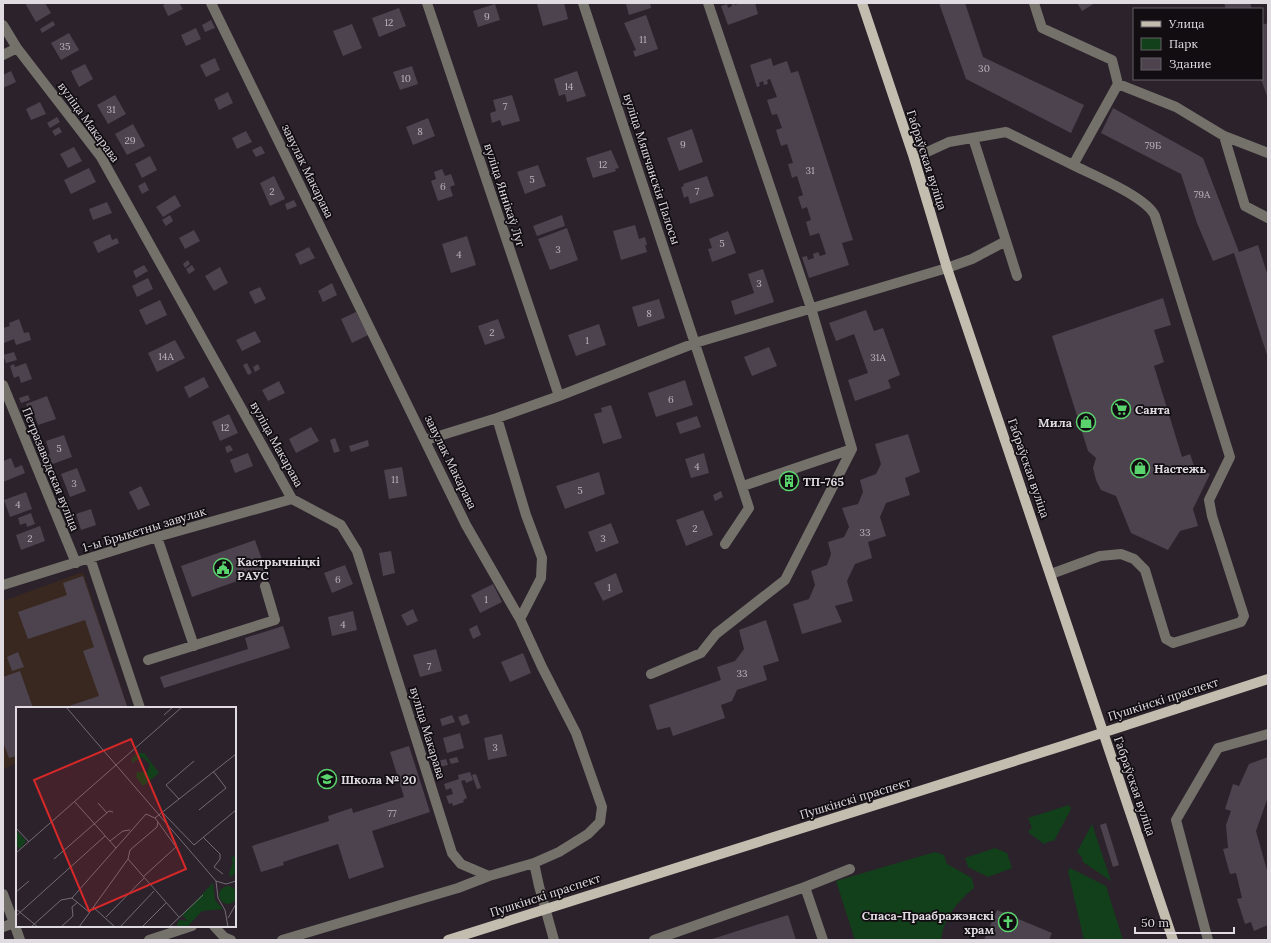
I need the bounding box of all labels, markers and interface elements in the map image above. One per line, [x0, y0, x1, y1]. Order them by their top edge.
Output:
legend [1133, 8, 1263, 80]
house number: 9 [484, 10, 490, 23]
house number: 12 [384, 16, 394, 29]
text: Улица [1168, 16, 1205, 31]
house number: 11 [639, 33, 647, 46]
text: Парк [1169, 36, 1198, 51]
house number: 35 [59, 40, 71, 53]
text: Здание [1169, 56, 1212, 71]
house number: 30 [978, 62, 990, 75]
house number: 10 [401, 72, 411, 85]
street label: вуліца Макарава [55, 79, 123, 165]
house number: 14 [564, 80, 574, 93]
street label: вуліца Мяшчанскія Палосы [620, 91, 684, 247]
house number: 7 [503, 100, 508, 113]
house number: 31 [106, 103, 116, 116]
street label: Габраўская вуліца [904, 108, 950, 212]
street label: завулак Макарава [279, 121, 337, 221]
house number: 8 [417, 125, 423, 138]
house number: 29 [124, 134, 136, 147]
house number: 9 [680, 138, 686, 151]
house number: 79Б [1145, 139, 1161, 152]
street label: вуліца Яннікаў Луг [481, 141, 529, 249]
house number: 12 [598, 158, 608, 171]
house number: 31 [805, 164, 815, 177]
house number: 5 [529, 173, 535, 186]
house number: 6 [440, 180, 446, 193]
house number: 2 [269, 185, 275, 198]
house number: 7 [695, 185, 700, 198]
house number: 79А [1194, 188, 1211, 201]
house number: 5 [719, 237, 725, 250]
house number: 3 [555, 243, 561, 256]
house number: 4 [456, 248, 462, 261]
house number: 3 [756, 277, 762, 290]
house number: 8 [646, 307, 652, 320]
house number: 2 [489, 326, 495, 339]
house number: 1 [585, 334, 589, 347]
house number: 14А [158, 350, 174, 363]
house number: 31А [870, 351, 887, 364]
house number: 6 [668, 393, 674, 406]
supermarket icon: Санта [1110, 398, 1132, 420]
street label: вуліца Макарава [247, 399, 307, 489]
place label: Санта [1135, 402, 1171, 417]
street label: Петразаводская вуліца [19, 405, 83, 533]
shop icon: Мила [1075, 411, 1097, 433]
street label: завулак Макарава [422, 412, 480, 512]
place label: Мила [1038, 415, 1073, 430]
street label: Габраўская вуліца [1005, 416, 1053, 520]
house number: 12 [220, 421, 230, 434]
house number: 5 [56, 442, 62, 455]
shop icon: Настежь [1129, 457, 1151, 479]
house number: 4 [694, 460, 700, 473]
place label: Настежь [1154, 461, 1206, 476]
building icon: ТП-765 [778, 470, 800, 492]
house number: 11 [391, 473, 399, 486]
place label: ТП-765 [803, 474, 845, 489]
house number: 3 [71, 477, 77, 490]
house number: 5 [577, 484, 583, 497]
house number: 4 [15, 498, 21, 511]
street label: 1-ы Брыкетны завулак [81, 503, 208, 555]
house number: 2 [692, 522, 698, 535]
house number: 33 [859, 526, 871, 539]
house number: 2 [27, 532, 33, 545]
house number: 3 [600, 532, 606, 545]
place label: Кастрычніцкі РАУС [237, 554, 320, 583]
public building icon: Кастрычніцкі РАУС [212, 557, 234, 579]
house number: 6 [335, 573, 341, 586]
house number: 1 [607, 581, 611, 594]
house number: 1 [484, 593, 488, 606]
house number: 4 [340, 618, 346, 631]
house number: 7 [427, 660, 432, 673]
house number: 33 [736, 667, 748, 680]
street label: Пушкінскі праспект [1106, 674, 1220, 724]
street label: вуліца Макарава [407, 685, 449, 781]
inset map [16, 707, 236, 927]
street label: Габраўская вуліца [1111, 734, 1159, 838]
house number: 3 [492, 741, 498, 754]
school or university icon: Школа № 20 [316, 768, 338, 790]
place label: Школа № 20 [341, 772, 417, 787]
street label: Пушкінскі праспект [798, 774, 912, 822]
house number: 77 [387, 807, 397, 820]
street label: Пушкінскі праспект [488, 870, 602, 920]
place label: Спаса-Праабражэнскі храм [862, 908, 994, 937]
scale bar [1135, 909, 1234, 935]
church icon: Спаса-Праабражэнскі храм [997, 911, 1019, 933]
text: 50 m [1141, 915, 1169, 930]

